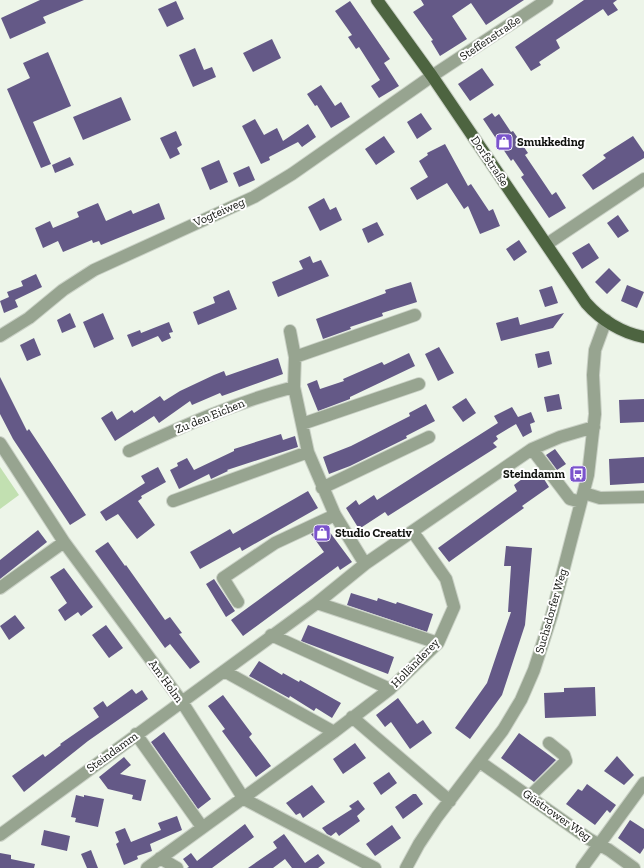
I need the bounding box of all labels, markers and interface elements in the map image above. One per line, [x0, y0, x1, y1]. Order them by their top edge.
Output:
street label: Steffenstraße [457, 12, 523, 63]
shop icon: Smukkeding [494, 132, 514, 152]
street label: Dorfstraße [468, 133, 512, 189]
place label: Smukkeding [517, 135, 585, 149]
street label: Vogteiweg [190, 194, 247, 230]
street label: Zu den Eichen [173, 396, 247, 436]
bus stop icon: Steindamm [568, 464, 588, 484]
place label: Steindamm [503, 467, 565, 481]
shop icon: Studio Creativ [312, 523, 332, 543]
place label: Studio Creativ [335, 526, 413, 540]
street label: Suchsdorfer Weg [532, 566, 570, 655]
street label: Holländerey [388, 635, 442, 690]
street label: Am Holm [146, 657, 187, 706]
street label: Steindamm [84, 728, 141, 775]
street label: Güstrower Weg [520, 786, 594, 844]

